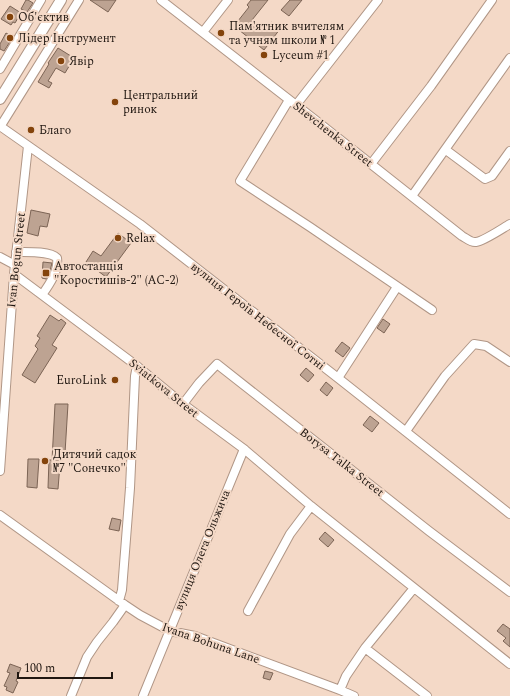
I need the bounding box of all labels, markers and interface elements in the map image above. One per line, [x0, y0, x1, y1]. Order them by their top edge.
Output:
place label: Об'єктив [18, 8, 69, 27]
marker: Об'єктив [5, 12, 15, 22]
place label: Пам'ятник вчителям та учням школи № 1 [229, 17, 344, 50]
marker: Пам'ятник вчителям та учням школи № 1 [216, 28, 226, 38]
place label: Лідер Інструмент [18, 29, 116, 48]
marker: Лідер Інструмент [5, 33, 15, 43]
place label: Lyceum #1 [272, 46, 329, 65]
marker: Lyceum #1 [259, 50, 269, 60]
place label: Явір [69, 52, 94, 71]
marker: Явір [56, 56, 66, 66]
place label: Центральний ринок [123, 86, 198, 119]
marker: Центральний ринок [110, 97, 120, 107]
street label: Shevchenka Street [288, 97, 377, 172]
place label: Благо [39, 121, 71, 140]
marker: Благо [26, 125, 36, 135]
street label: Ivan Bogun Street [2, 212, 31, 309]
place label: Relax [126, 229, 155, 248]
marker: Relax [113, 233, 123, 243]
place label: Автостанція "Коростишів-2" (АС-2) [54, 257, 178, 290]
street label: вулиця Героїв Небесної Сотні [186, 258, 329, 375]
marker: Автостанція "Коростишів-2" (АС-2) [41, 268, 51, 278]
street label: Sviatkova Street [125, 354, 203, 423]
place label: EuroLink [56, 371, 107, 390]
marker: EuroLink [110, 375, 120, 385]
street label: Borysa Talka Street [295, 423, 388, 502]
place label: Дитячий садок №7 "Сонечко" [53, 445, 137, 478]
marker: Дитячий садок №7 "Сонечко" [40, 456, 50, 466]
street label: вулиця Олега Ольжича [170, 487, 235, 613]
street label: Ivana Bohuna Lane [159, 618, 262, 669]
scale bar [18, 654, 112, 680]
text: 100 m [24, 659, 55, 678]

